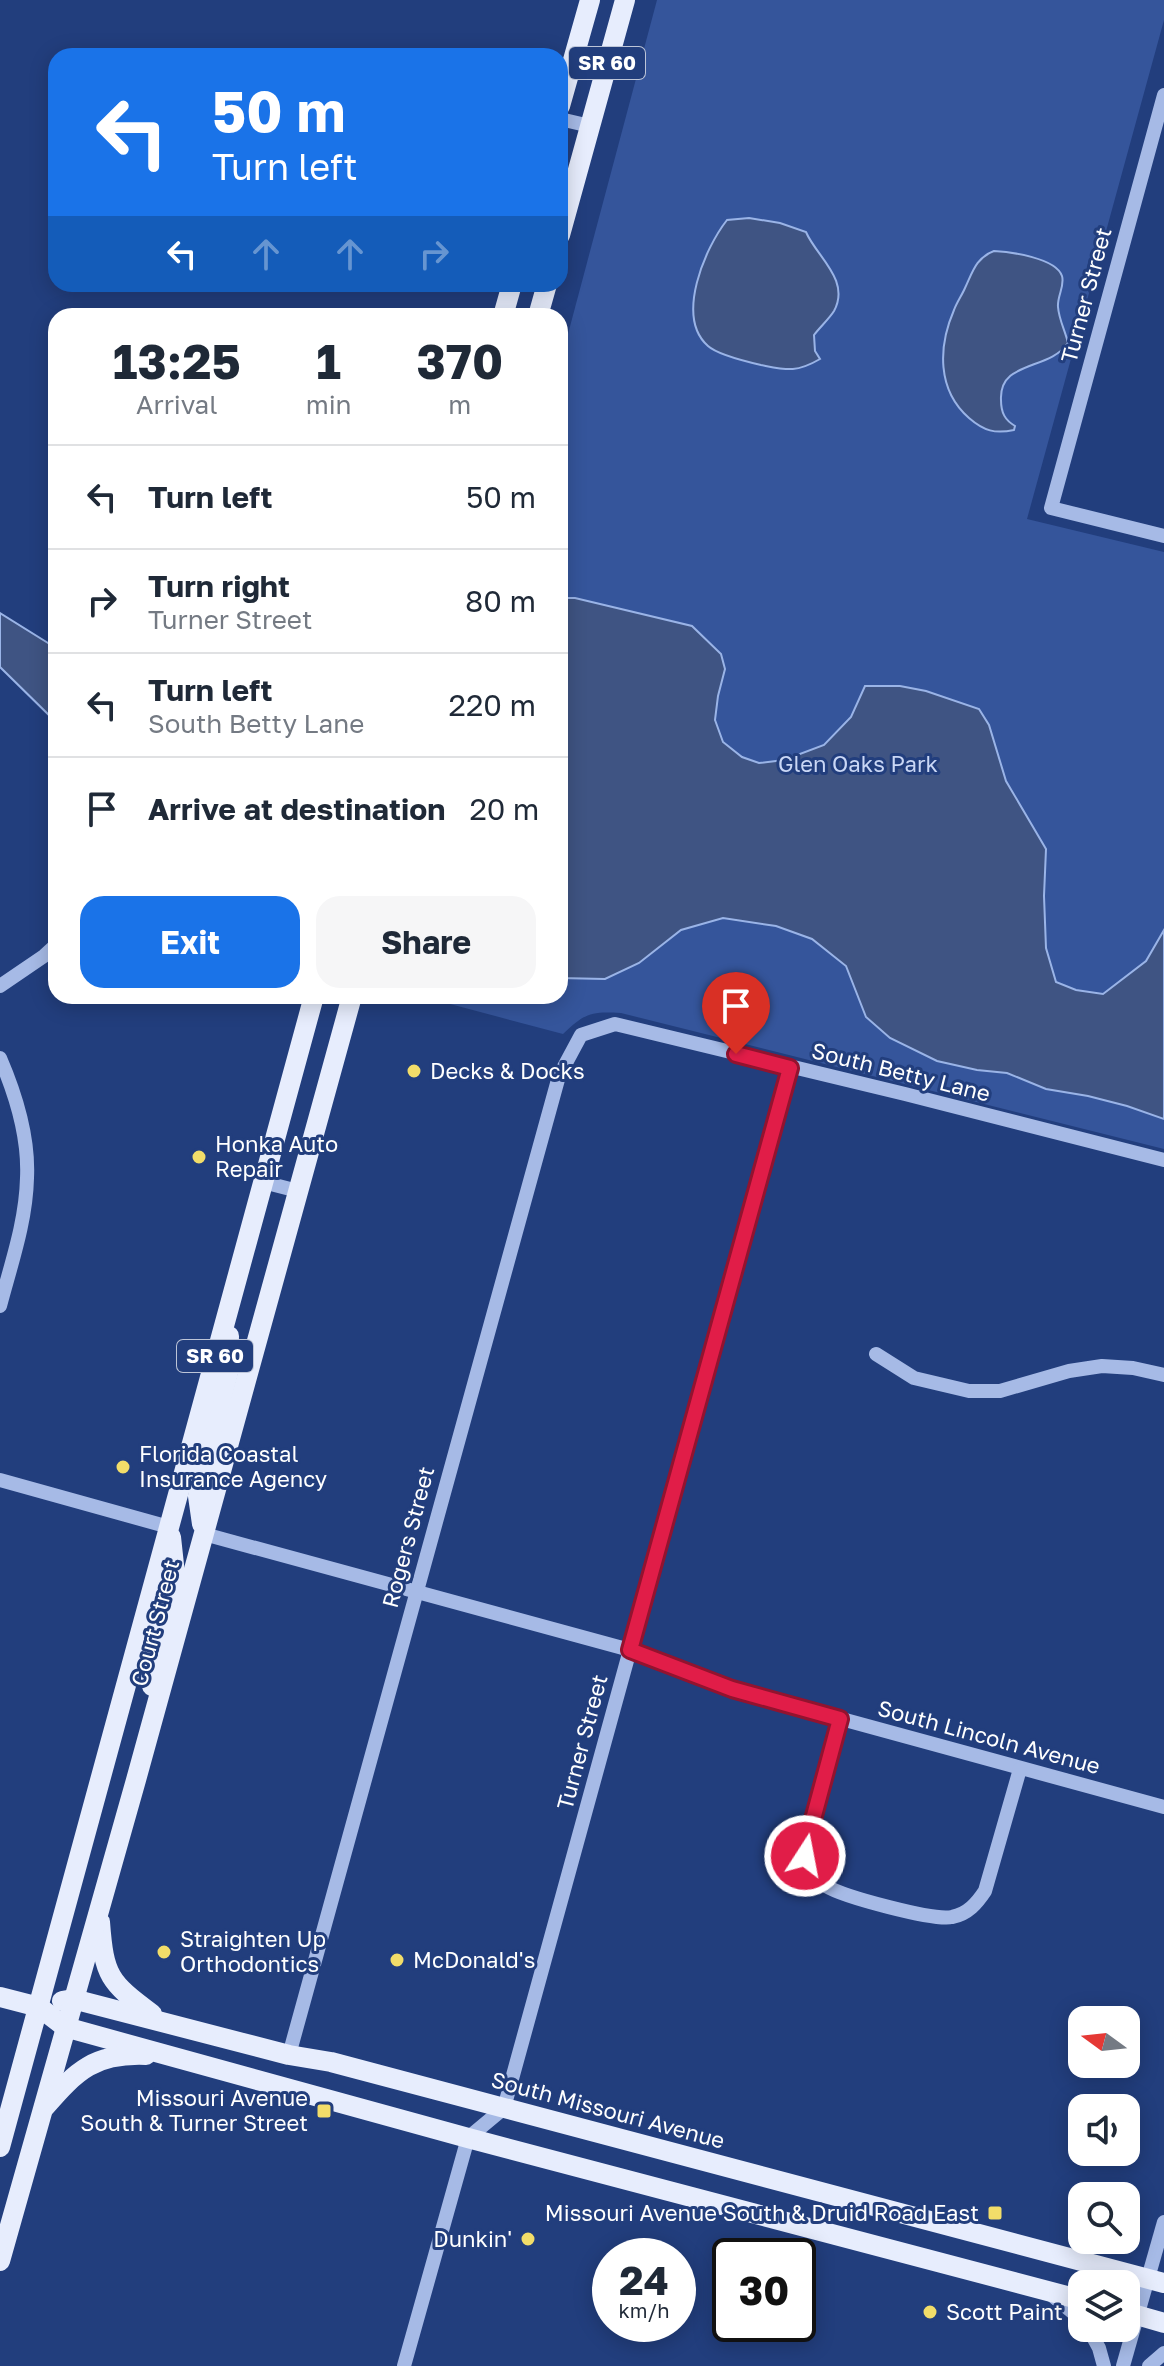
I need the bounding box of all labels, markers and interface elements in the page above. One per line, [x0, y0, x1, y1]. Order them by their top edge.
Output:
road number: SR 60 [569, 47, 645, 79]
text: 50 m [212, 77, 346, 144]
icon: left [80, 80, 184, 184]
text: Turn left [212, 145, 358, 188]
street label: Turner Street [1054, 224, 1117, 366]
icon: left [160, 232, 204, 276]
icon: ahead [244, 232, 288, 276]
icon: ahead [328, 232, 372, 276]
icon: right [412, 232, 456, 276]
text: 13:25 [113, 332, 241, 390]
text: 1 [316, 332, 341, 390]
text: 370 [416, 332, 503, 390]
text: Arrival [136, 389, 218, 420]
text: min [306, 389, 352, 420]
text: m [448, 389, 471, 420]
icon: left [80, 475, 124, 519]
text: Turn left [148, 479, 273, 515]
text: 50 m [466, 479, 536, 515]
text: Turn right [148, 568, 290, 604]
icon: right [80, 579, 124, 623]
text: 80 m [465, 583, 536, 619]
text: Turner Street [148, 604, 312, 635]
text: Turn left [148, 672, 273, 708]
icon: left [80, 683, 124, 727]
text: 220 m [449, 687, 536, 723]
text: South Betty Lane [148, 708, 364, 739]
park label: Glen Oaks Park [778, 750, 938, 777]
icon: arrive [80, 787, 124, 831]
text: Arrive at destination [148, 791, 445, 827]
text: 20 m [469, 791, 539, 827]
button: Exit [80, 896, 300, 988]
button: Share [316, 896, 536, 988]
pin [702, 972, 770, 1054]
icon: arrive [714, 984, 758, 1028]
street label: South Betty Lane [809, 1036, 993, 1107]
place label: Decks & Docks [430, 1057, 585, 1084]
marker: Decks & Docks [405, 1062, 423, 1080]
place label: Honka Auto Repair [215, 1130, 338, 1182]
marker: Honka Auto Repair [190, 1148, 208, 1166]
road number: SR 60 [177, 1340, 253, 1372]
place label: Florida Coastal Insurance Agency [139, 1440, 327, 1492]
marker: Florida Coastal Insurance Agency [114, 1458, 132, 1476]
street label: Rogers Street [376, 1463, 439, 1610]
street label: Court Street [125, 1557, 184, 1689]
street label: Turner Street [550, 1671, 613, 1813]
street label: South Lincoln Avenue [875, 1694, 1103, 1779]
position arrow [763, 1814, 847, 1898]
place label: Straighten Up Orthodontics [180, 1925, 326, 1977]
marker: Straighten Up Orthodontics [155, 1943, 173, 1961]
place label: McDonald's [413, 1946, 535, 1973]
marker: McDonald's [388, 1951, 406, 1969]
north arrow [1068, 2006, 1140, 2078]
map controls [1068, 2006, 1140, 2342]
street label: South Missouri Avenue [488, 2065, 728, 2154]
place label: Missouri Avenue South & Turner Street [80, 2084, 308, 2136]
button: sound [1068, 2094, 1140, 2166]
marker: Missouri Avenue South & Turner Street [315, 2102, 333, 2120]
button: search [1068, 2182, 1140, 2254]
place label: Missouri Avenue South & Druid Road East [545, 2199, 979, 2226]
marker: Missouri Avenue South & Druid Road East [986, 2204, 1004, 2222]
place label: Dunkin' [433, 2225, 512, 2252]
marker: Dunkin' [519, 2230, 537, 2248]
speed limit sign: 30 [712, 2238, 816, 2342]
text: 24 [619, 2256, 669, 2304]
button: layers [1068, 2270, 1140, 2342]
text: km/h [619, 2298, 669, 2322]
place label: Scott Paint [946, 2298, 1063, 2325]
marker: Scott Paint [921, 2303, 939, 2321]

